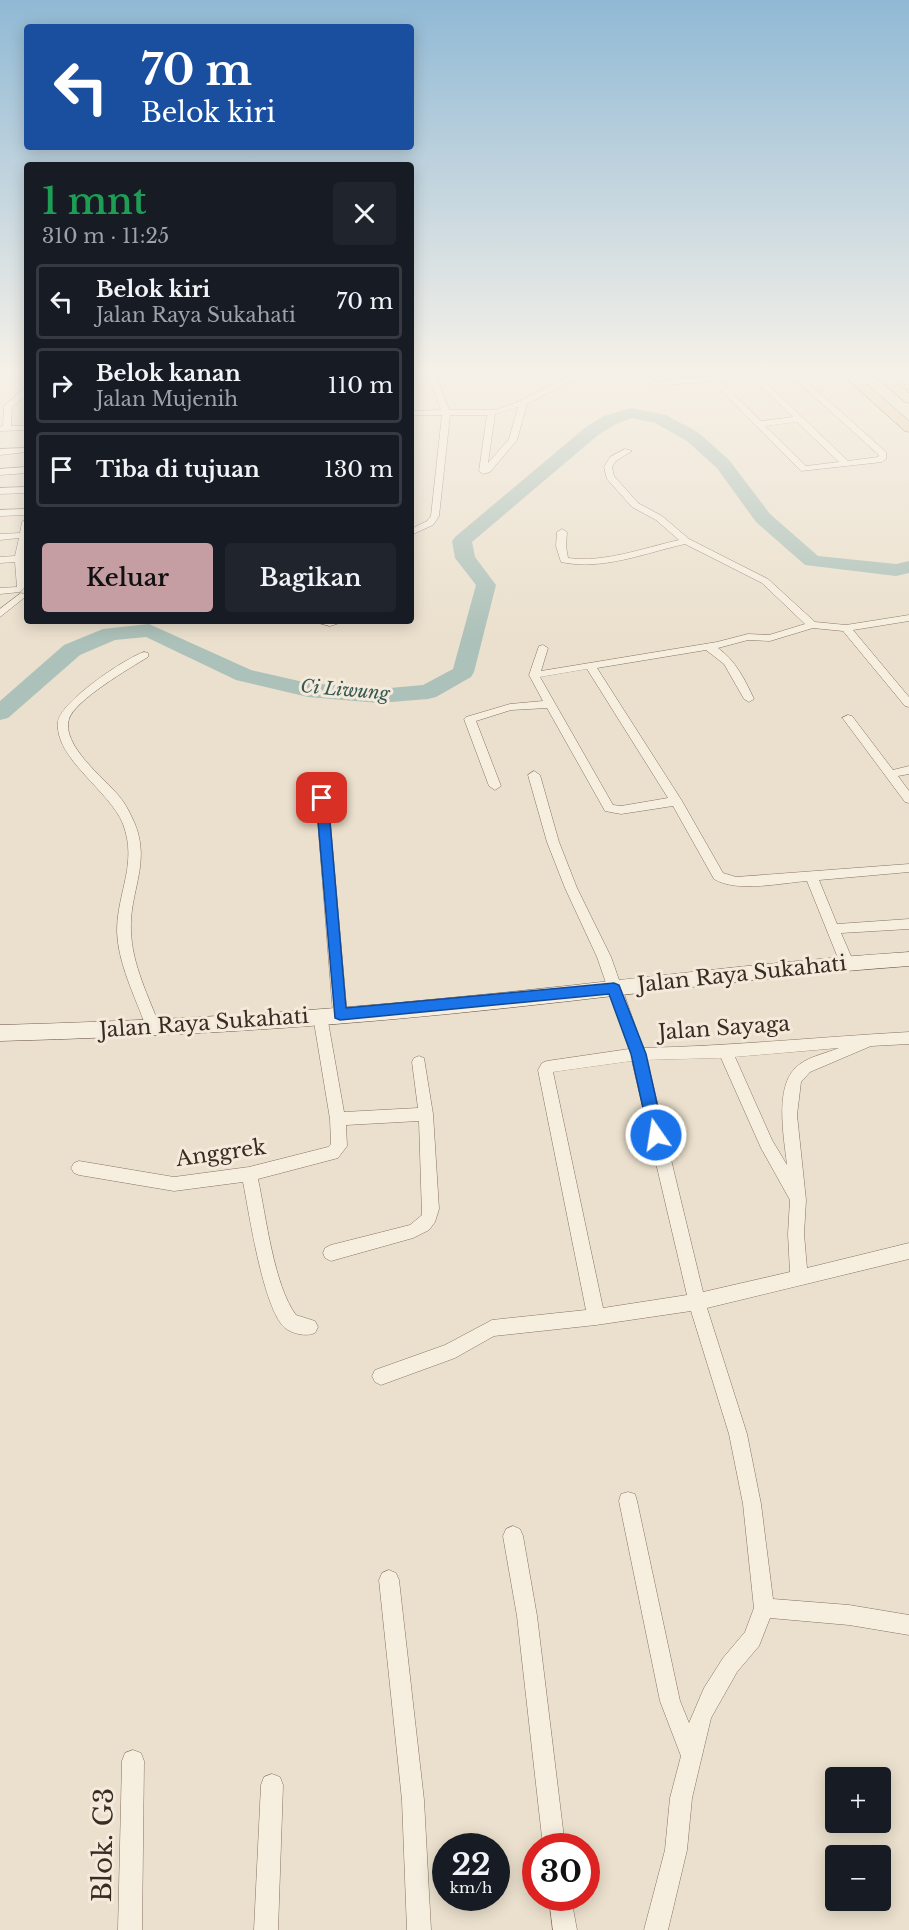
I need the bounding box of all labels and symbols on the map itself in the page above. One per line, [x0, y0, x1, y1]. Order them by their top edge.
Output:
water label: Ci Liwung [300, 675, 391, 705]
pin [296, 772, 347, 823]
street label: Jalan Raya Sukahati [633, 950, 848, 998]
street label: Jalan Raya Sukahati [95, 1003, 310, 1043]
street label: Jalan Sayaga [654, 1010, 791, 1046]
position arrow [624, 1103, 688, 1167]
street label: Anggrek [173, 1134, 268, 1172]
street label: Blok. G3 [86, 1788, 120, 1902]
speed limit sign: 30 [522, 1833, 600, 1911]

